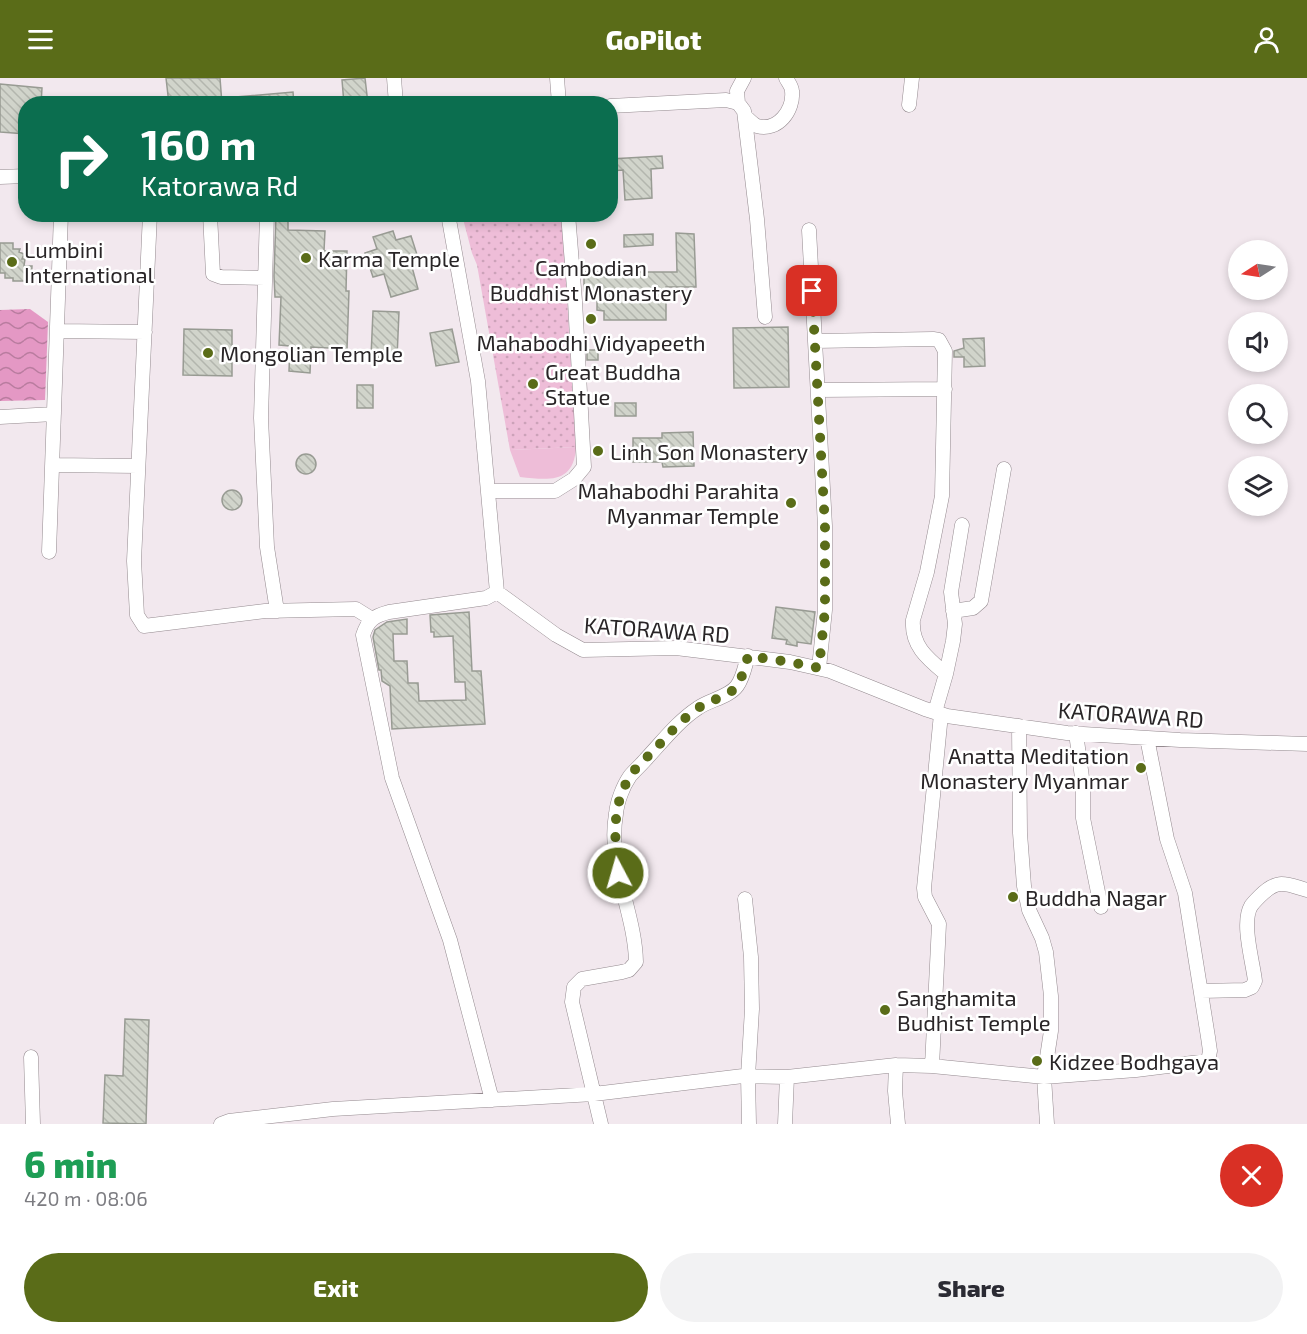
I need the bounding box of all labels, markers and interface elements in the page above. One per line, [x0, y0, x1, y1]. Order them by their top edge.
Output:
icon: menu [24, 23, 57, 56]
text: GoPilot [606, 23, 701, 55]
icon: person [1250, 23, 1283, 56]
text: 160 m [141, 118, 257, 168]
icon: right [42, 120, 120, 198]
text: Katorawa Rd [141, 169, 298, 201]
place label: Lumbini International [24, 236, 155, 287]
marker: Cambodian Buddhist Monastery [584, 237, 598, 251]
north arrow [1228, 240, 1288, 300]
map controls [1228, 240, 1288, 516]
place label: Karma Temple [318, 245, 460, 271]
marker: Karma Temple [299, 251, 313, 265]
place label: Cambodian Buddhist Monastery [490, 254, 693, 305]
marker: Lumbini International [5, 255, 19, 269]
pin [786, 265, 837, 316]
icon: arrive [795, 274, 828, 307]
marker: Mahabodhi Vidyapeeth [584, 312, 598, 326]
button: sound [1228, 312, 1288, 372]
place label: Mahabodhi Vidyapeeth [476, 329, 706, 355]
place label: Mongolian Temple [220, 340, 403, 366]
marker: Mongolian Temple [201, 346, 215, 360]
place label: Great Buddha Statue [545, 358, 681, 409]
marker: Great Buddha Statue [526, 377, 540, 391]
button: search [1228, 384, 1288, 444]
place label: Linh Son Monastery [610, 438, 809, 464]
marker: Linh Son Monastery [591, 444, 605, 458]
button: layers [1228, 456, 1288, 516]
place label: Mahabodhi Parahita Myanmar Temple [577, 477, 779, 528]
marker: Mahabodhi Parahita Myanmar Temple [784, 496, 798, 510]
street label: KATORAWA RD [583, 611, 731, 647]
street label: KATORAWA RD [1057, 696, 1205, 732]
place label: Anatta Meditation Monastery Myanmar [920, 742, 1129, 793]
marker: Anatta Meditation Monastery Myanmar [1134, 761, 1148, 775]
position arrow [586, 841, 650, 905]
place label: Buddha Nagar [1025, 884, 1167, 910]
marker: Buddha Nagar [1006, 890, 1020, 904]
place label: Sanghamita Budhist Temple [897, 984, 1051, 1035]
marker: Sanghamita Budhist Temple [878, 1003, 892, 1017]
place label: Kidzee Bodhgaya [1049, 1048, 1219, 1074]
marker: Kidzee Bodhgaya [1030, 1054, 1044, 1068]
text: 6 min [24, 1142, 118, 1185]
button: close [1220, 1144, 1283, 1207]
text: 420 m · 08:06 [24, 1186, 148, 1210]
button: Exit [24, 1253, 648, 1322]
button: Share [660, 1253, 1283, 1322]

